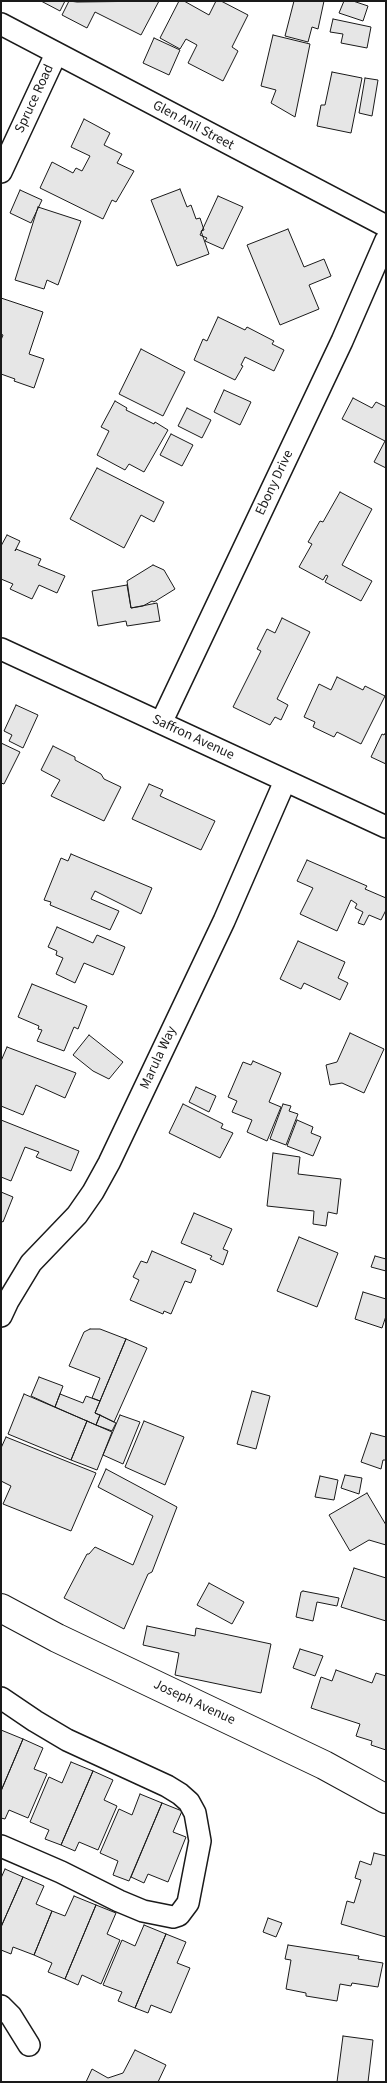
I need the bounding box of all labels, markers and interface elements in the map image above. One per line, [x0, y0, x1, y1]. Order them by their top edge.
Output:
street label: Spruce Road [12, 62, 58, 136]
street label: Glen Anil Street [149, 98, 237, 154]
street label: Ebony Drive [253, 448, 297, 518]
street label: Saffron Avenue [149, 712, 237, 764]
street label: Marula Way [137, 1024, 181, 1092]
street label: Joseph Avenue [150, 1677, 238, 1729]

